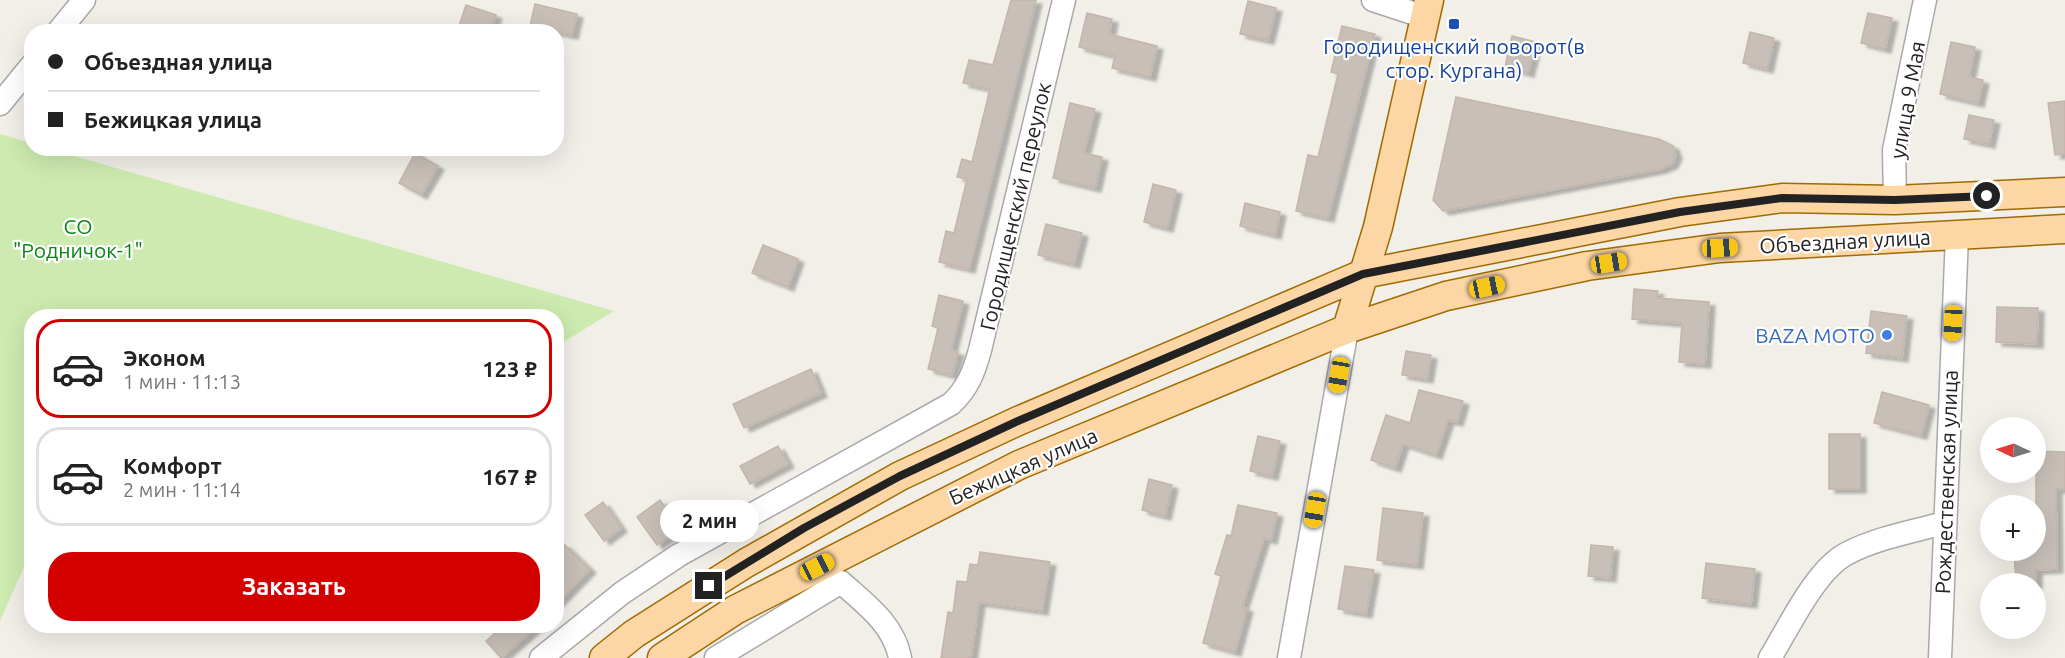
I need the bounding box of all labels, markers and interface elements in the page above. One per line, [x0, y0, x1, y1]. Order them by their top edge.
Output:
marker: Городищенский поворот(в стор. Кургана) [1447, 17, 1461, 31]
place label: Городищенский поворот(в стор. Кургана) [1323, 34, 1585, 82]
street label: улица 9 Мая [1885, 39, 1929, 161]
text: Объездная улица [84, 49, 273, 74]
street label: Городищенский переулок [975, 79, 1055, 332]
text: Бежицкая улица [84, 107, 262, 132]
route start [1973, 182, 2000, 209]
park label: СО "Родничок-1" [13, 214, 143, 262]
street label: Объездная улица [1759, 225, 1931, 257]
car [1702, 238, 1738, 258]
car [1590, 251, 1628, 275]
car [1468, 274, 1506, 300]
car [1943, 305, 1963, 341]
place label: BAZA MOTO [1755, 323, 1875, 347]
marker: BAZA MOTO [1880, 328, 1894, 342]
icon: car [51, 342, 105, 396]
text: Эконом [123, 345, 205, 370]
text: 123 ₽ [482, 356, 537, 381]
car [1327, 356, 1351, 394]
text: 1 мин · 11:13 [123, 370, 241, 393]
street label: Рождественская улица [1930, 370, 1962, 594]
north arrow [1980, 417, 2046, 483]
map controls [1980, 417, 2046, 639]
street label: Бежицкая улица [945, 423, 1101, 509]
icon: car [51, 450, 105, 504]
text: Комфорт [123, 453, 222, 478]
text: 167 ₽ [482, 464, 537, 489]
text: 2 мин · 11:14 [123, 478, 241, 501]
car [1303, 491, 1327, 529]
button: + [1980, 495, 2046, 561]
callout: 2 мин [660, 499, 758, 541]
text: 2 мин [682, 509, 737, 532]
car [797, 551, 837, 583]
button: Заказать [48, 552, 540, 621]
route end [695, 572, 722, 599]
button: − [1980, 573, 2046, 639]

